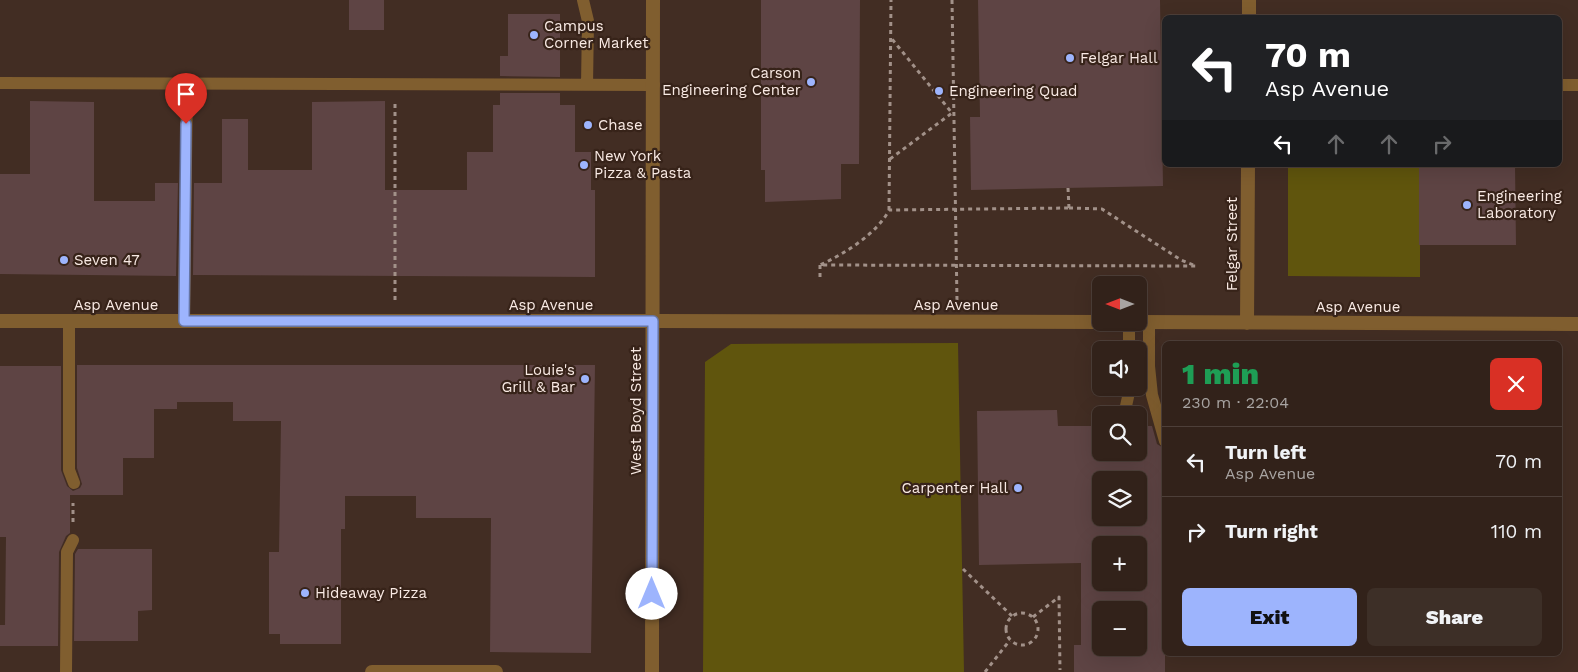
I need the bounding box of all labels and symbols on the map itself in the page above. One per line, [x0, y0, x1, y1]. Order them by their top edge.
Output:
place label: Campus Corner Market [544, 17, 649, 52]
marker: Campus Corner Market [528, 29, 540, 41]
place label: Felgar Hall [1080, 49, 1158, 67]
marker: Felgar Hall [1064, 52, 1076, 64]
place label: Carson Engineering Center [662, 64, 801, 99]
pin [165, 73, 207, 124]
marker: Carson Engineering Center [805, 76, 817, 88]
place label: Engineering Quad [949, 82, 1077, 100]
marker: Engineering Quad [933, 85, 945, 97]
place label: Chase [598, 116, 643, 134]
marker: Chase [582, 119, 594, 131]
place label: New York Pizza & Pasta [594, 147, 692, 182]
marker: New York Pizza & Pasta [578, 159, 590, 171]
place label: Engineering Laboratory [1477, 187, 1562, 222]
street label: Felgar Street [1223, 196, 1241, 291]
marker: Engineering Laboratory [1461, 199, 1473, 211]
place label: Seven 47 [74, 251, 140, 269]
marker: Seven 47 [58, 254, 70, 266]
north arrow [1092, 276, 1148, 331]
street label: Asp Avenue [74, 296, 158, 314]
street label: Asp Avenue [509, 296, 593, 314]
street label: Asp Avenue [914, 296, 998, 314]
street label: Asp Avenue [1316, 298, 1400, 316]
street label: West Boyd Street [627, 346, 645, 475]
place label: Louie's Grill & Bar [501, 361, 575, 396]
marker: Louie's Grill & Bar [579, 373, 591, 385]
place label: Carpenter Hall [901, 479, 1008, 497]
marker: Carpenter Hall [1012, 482, 1024, 494]
position arrow [625, 567, 677, 619]
place label: Hideaway Pizza [315, 584, 427, 602]
marker: Hideaway Pizza [299, 587, 311, 599]

